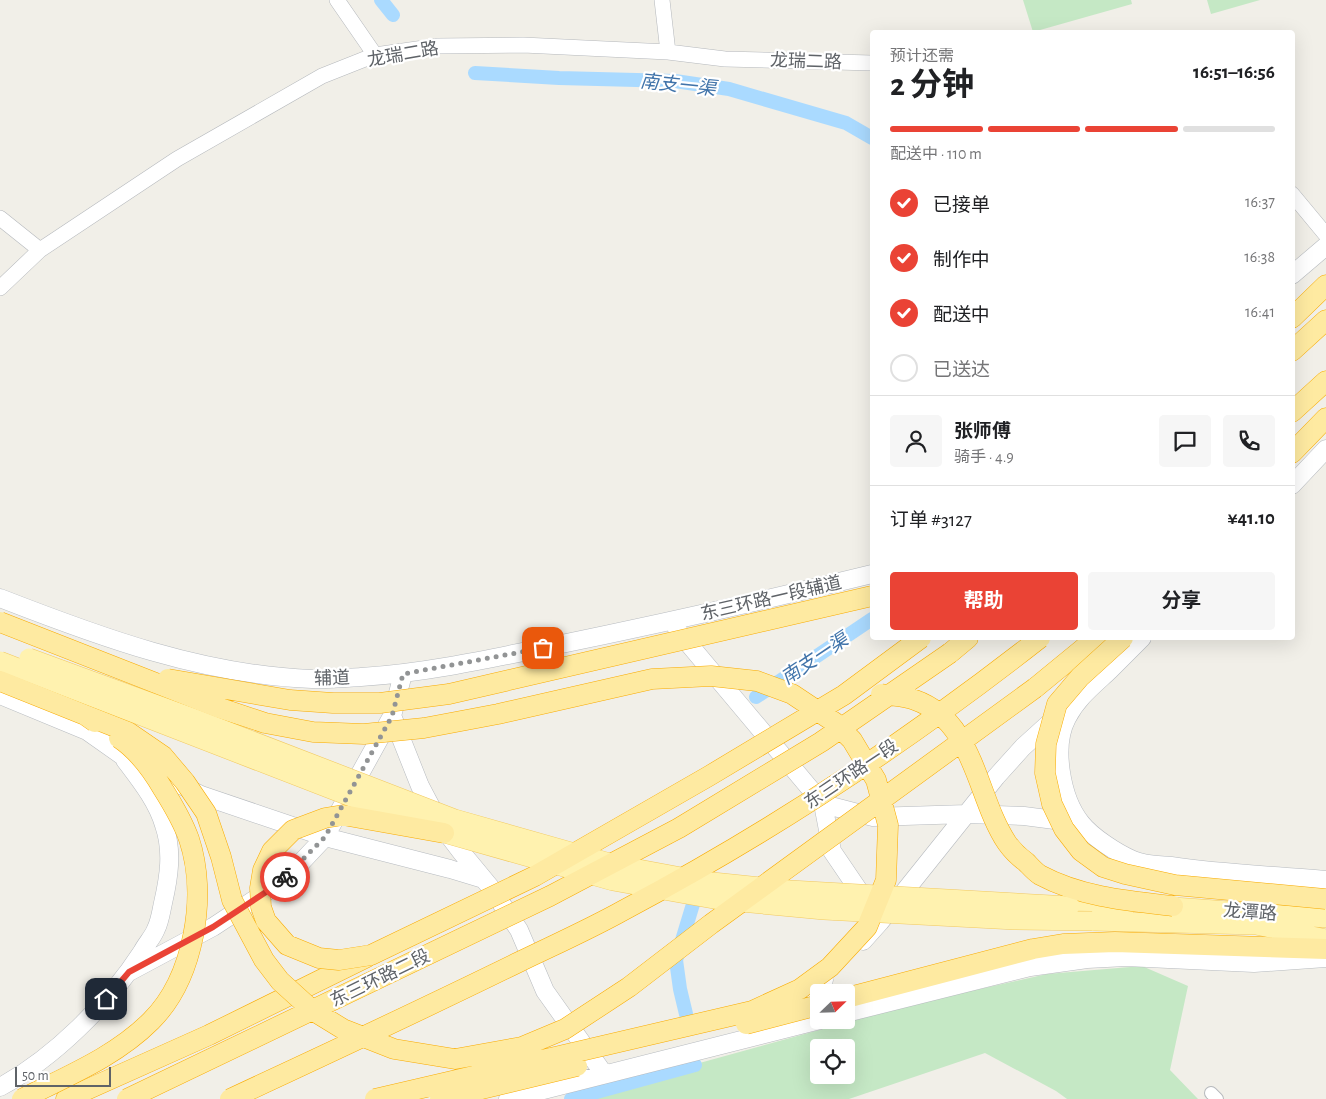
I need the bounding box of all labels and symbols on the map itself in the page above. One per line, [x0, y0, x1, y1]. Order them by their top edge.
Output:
street label: 龙瑞二路 [366, 38, 440, 70]
street label: 龙瑞二路 [770, 50, 842, 72]
water label: 南支一渠 [639, 71, 720, 99]
street label: 东三环路一段辅道 [699, 572, 843, 624]
pin [522, 627, 564, 669]
water label: 南支一渠 [777, 628, 854, 688]
street label: 辅道 [314, 667, 350, 689]
street label: 东三环路一段 [801, 736, 901, 812]
courier [260, 852, 310, 902]
street label: 龙潭路 [1222, 900, 1278, 924]
street label: 东三环路二段 [327, 945, 433, 1011]
pin [85, 978, 127, 1020]
north arrow [810, 984, 855, 1029]
scale bar [15, 1064, 111, 1087]

